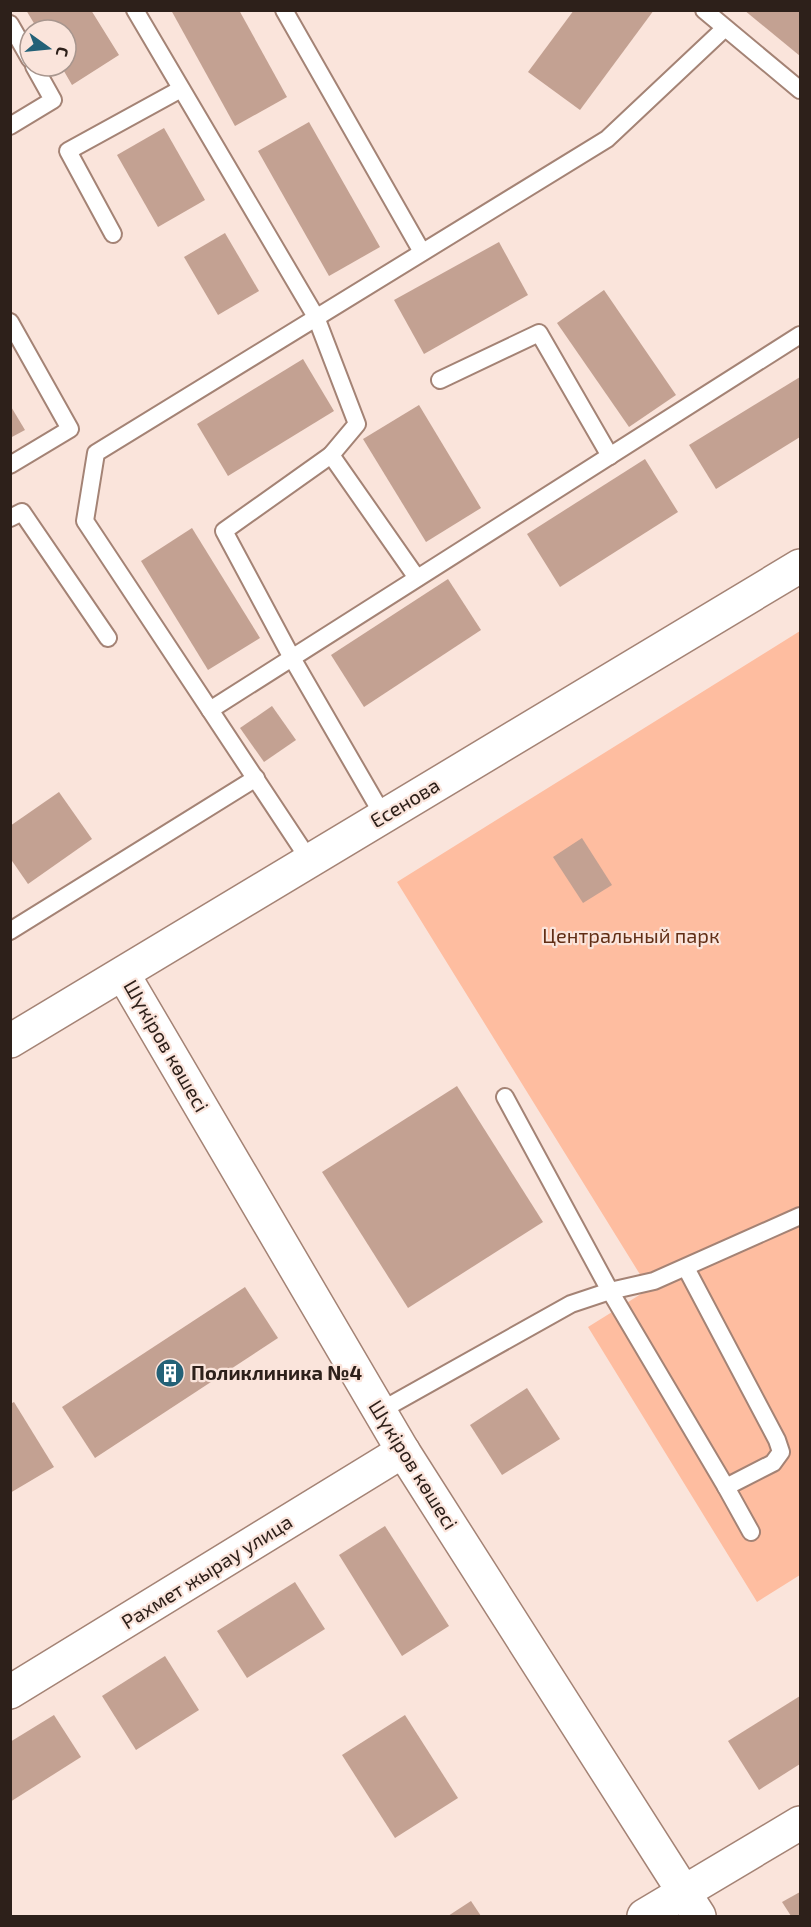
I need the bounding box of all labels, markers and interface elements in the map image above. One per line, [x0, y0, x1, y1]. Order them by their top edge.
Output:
north arrow [18, 18, 78, 78]
text: С [53, 45, 73, 59]
street label: Есенова [365, 772, 444, 832]
park label: Центральный парк [542, 923, 720, 947]
street label: Шүкіров көшесі [119, 975, 214, 1116]
building icon: Поликлиника №4 [154, 1357, 186, 1389]
place label: Поликлиника №4 [191, 1360, 362, 1384]
street label: Шүкіров көшесі [364, 1395, 463, 1534]
street label: Рахмет жырау улица [117, 1509, 297, 1634]

